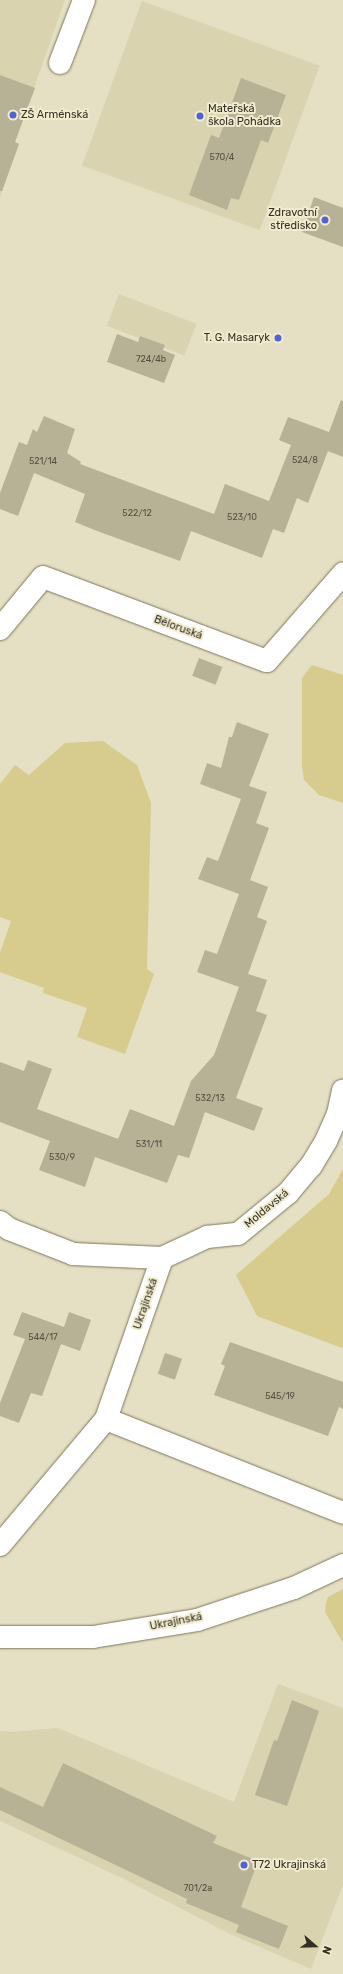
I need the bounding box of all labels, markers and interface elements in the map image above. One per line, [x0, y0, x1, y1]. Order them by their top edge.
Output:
place label: Mateřská škola Pohádka [208, 103, 281, 129]
place label: ZŠ Arménská [21, 108, 89, 122]
marker: ZŠ Arménská [8, 110, 18, 120]
marker: Mateřská škola Pohádka [195, 111, 205, 121]
house number: 570/4 [210, 152, 234, 162]
place label: Zdravotní středisko [268, 207, 317, 233]
marker: Zdravotní středisko [320, 215, 330, 225]
place label: T. G. Masaryk [204, 331, 270, 345]
marker: T. G. Masaryk [273, 333, 283, 343]
house number: 724/4b [136, 354, 166, 364]
house number: 524/8 [292, 455, 318, 465]
house number: 521/14 [29, 456, 57, 466]
house number: 522/12 [122, 508, 152, 518]
house number: 523/10 [227, 512, 257, 522]
street label: Běloruská [152, 613, 204, 643]
house number: 532/13 [195, 1093, 225, 1103]
house number: 531/11 [136, 1139, 162, 1149]
house number: 530/9 [49, 1152, 75, 1162]
street label: Moldavská [242, 1187, 292, 1231]
street label: Ukrajinská [131, 1277, 161, 1331]
house number: 544/17 [28, 1332, 58, 1342]
house number: 545/19 [265, 1391, 295, 1401]
street label: Ukrajinská [149, 1610, 203, 1634]
place label: T72 Ukrajinská [252, 1858, 326, 1872]
marker: T72 Ukrajinská [239, 1860, 249, 1870]
house number: 701/2a [184, 1883, 212, 1893]
north arrow [295, 1926, 335, 1966]
text: N [319, 1944, 334, 1956]

